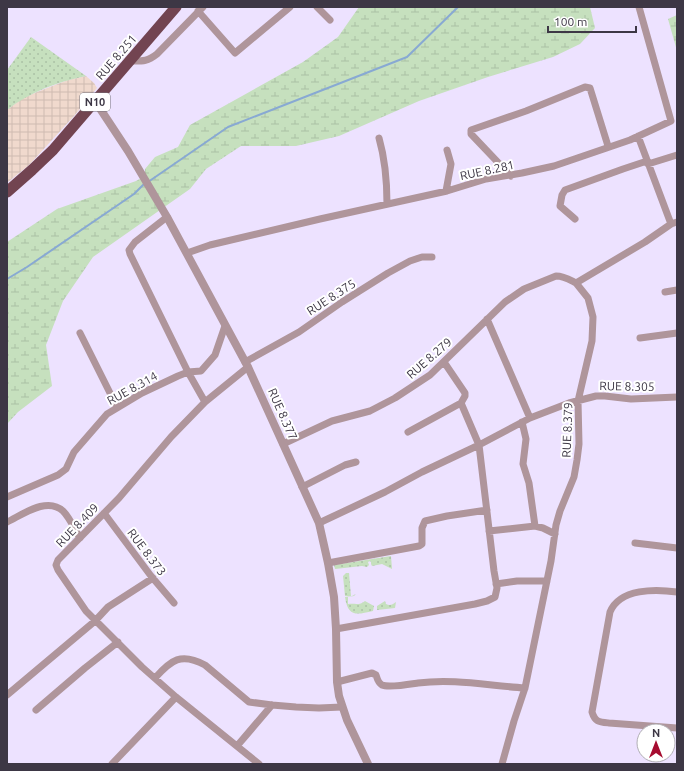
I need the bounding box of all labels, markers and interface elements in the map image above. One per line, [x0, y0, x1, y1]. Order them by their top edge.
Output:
scale bar [548, 8, 636, 34]
text: 100 m [554, 15, 587, 28]
street label: RUE 8.251 [93, 32, 139, 82]
road number: N10 [80, 93, 110, 111]
street label: RUE 8.281 [459, 158, 515, 182]
street label: RUE 8.375 [304, 277, 358, 317]
street label: RUE 8.279 [404, 335, 454, 381]
street label: RUE 8.314 [105, 369, 159, 407]
street label: RUE 8.305 [599, 379, 655, 393]
street label: RUE 8.377 [266, 386, 300, 442]
street label: RUE 8.379 [560, 402, 574, 458]
street label: RUE 8.409 [53, 501, 101, 549]
street label: RUE 8.373 [125, 526, 169, 578]
north arrow [636, 723, 676, 763]
text: N [652, 727, 660, 739]

